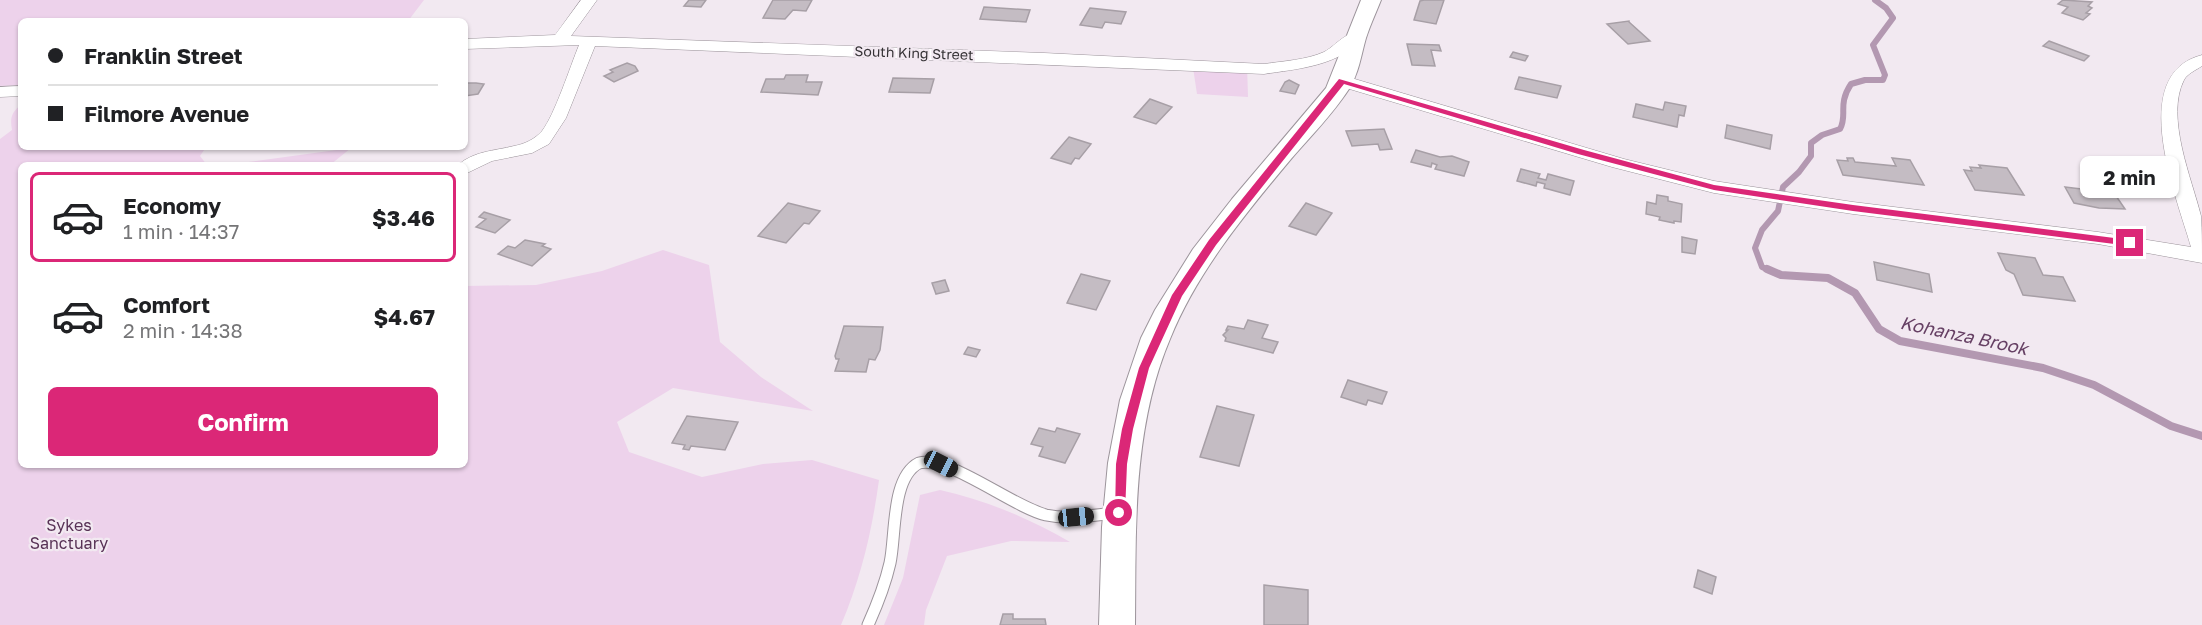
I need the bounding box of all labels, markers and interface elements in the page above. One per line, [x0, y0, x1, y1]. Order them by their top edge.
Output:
text: Franklin Street [84, 42, 243, 69]
street label: South King Street [854, 42, 974, 63]
text: Filmore Avenue [84, 100, 249, 127]
callout: 2 min [2080, 156, 2180, 198]
text: 2 min [2103, 165, 2156, 189]
icon: car [51, 190, 105, 244]
text: Economy [123, 192, 221, 219]
text: $3.46 [372, 204, 435, 231]
text: 1 min · 14:37 [123, 219, 239, 243]
route end [2116, 229, 2143, 256]
icon: car [51, 289, 105, 343]
text: Comfort [123, 291, 210, 318]
text: $4.67 [374, 303, 435, 330]
water label: Kohanza Brook [1898, 311, 2032, 360]
text: 2 min · 14:38 [123, 318, 243, 342]
button: Confirm [48, 387, 438, 456]
car [921, 448, 961, 480]
route start [1105, 499, 1132, 526]
car [1057, 506, 1095, 528]
park label: Sykes Sanctuary [30, 515, 108, 553]

